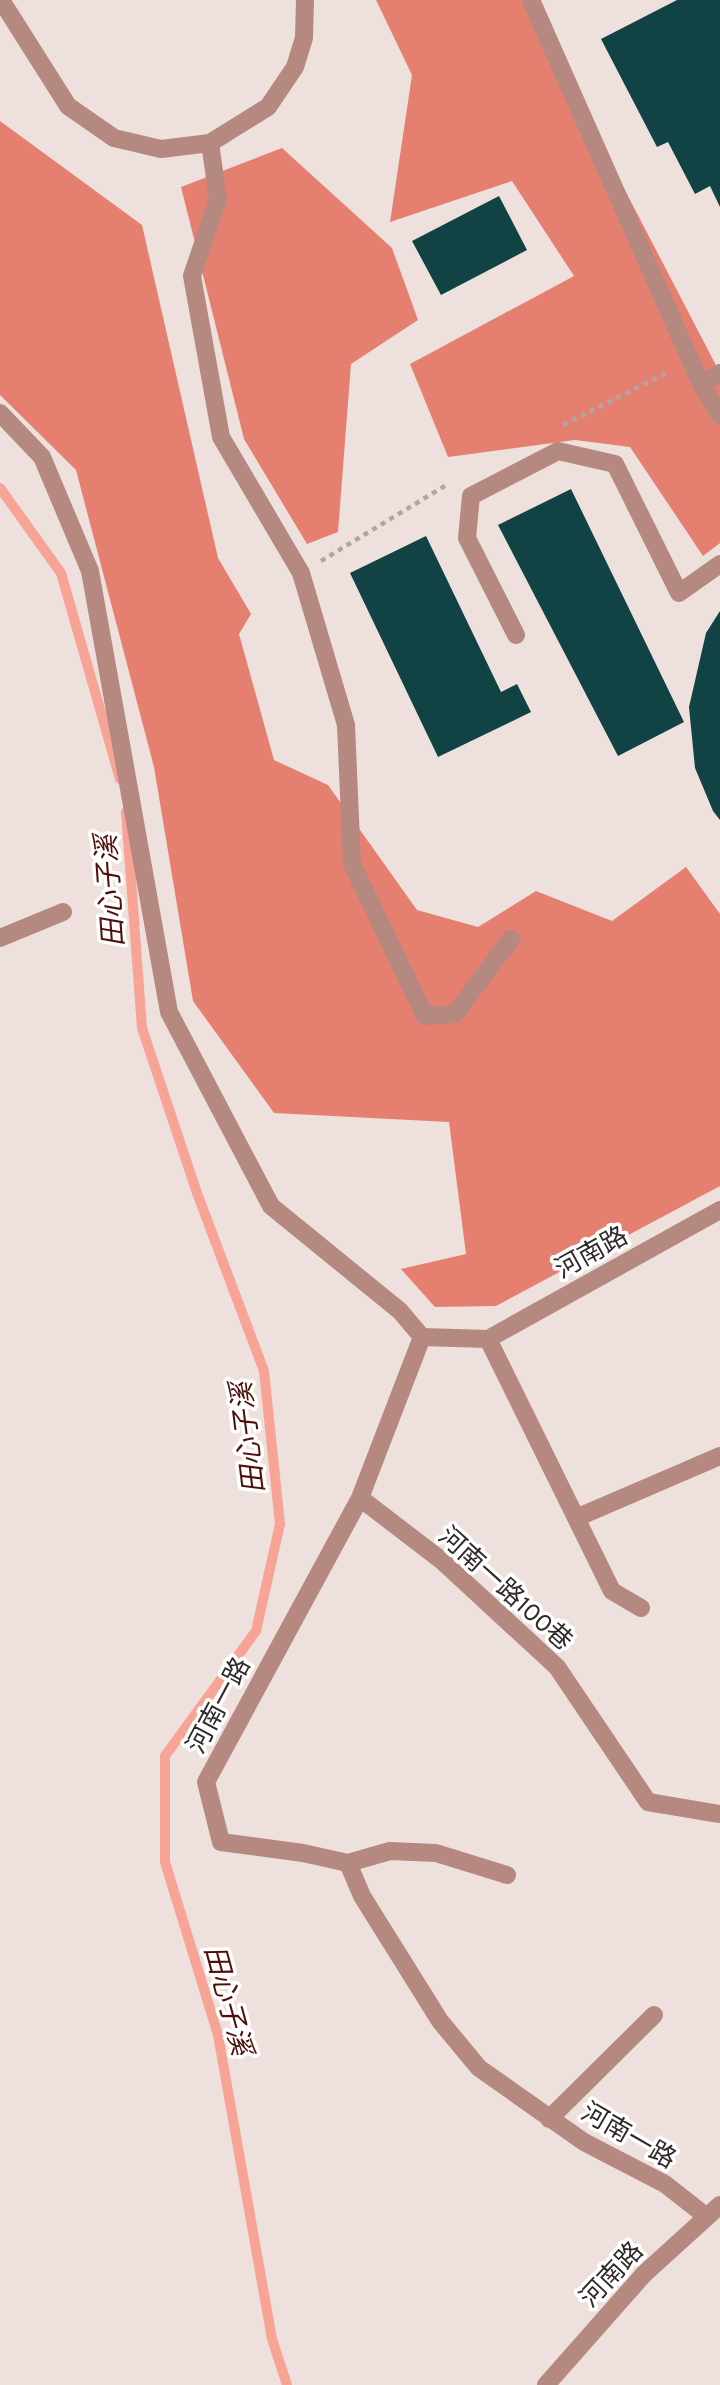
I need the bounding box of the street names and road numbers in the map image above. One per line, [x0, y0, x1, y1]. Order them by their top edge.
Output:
street label: 河南路 [550, 1220, 633, 1285]
street label: 河南一路100巷 [432, 1520, 579, 1657]
street label: 河南一路 [180, 1652, 257, 1758]
street label: 河南一路 [576, 2096, 682, 2175]
street label: 河南路 [573, 2235, 649, 2313]

